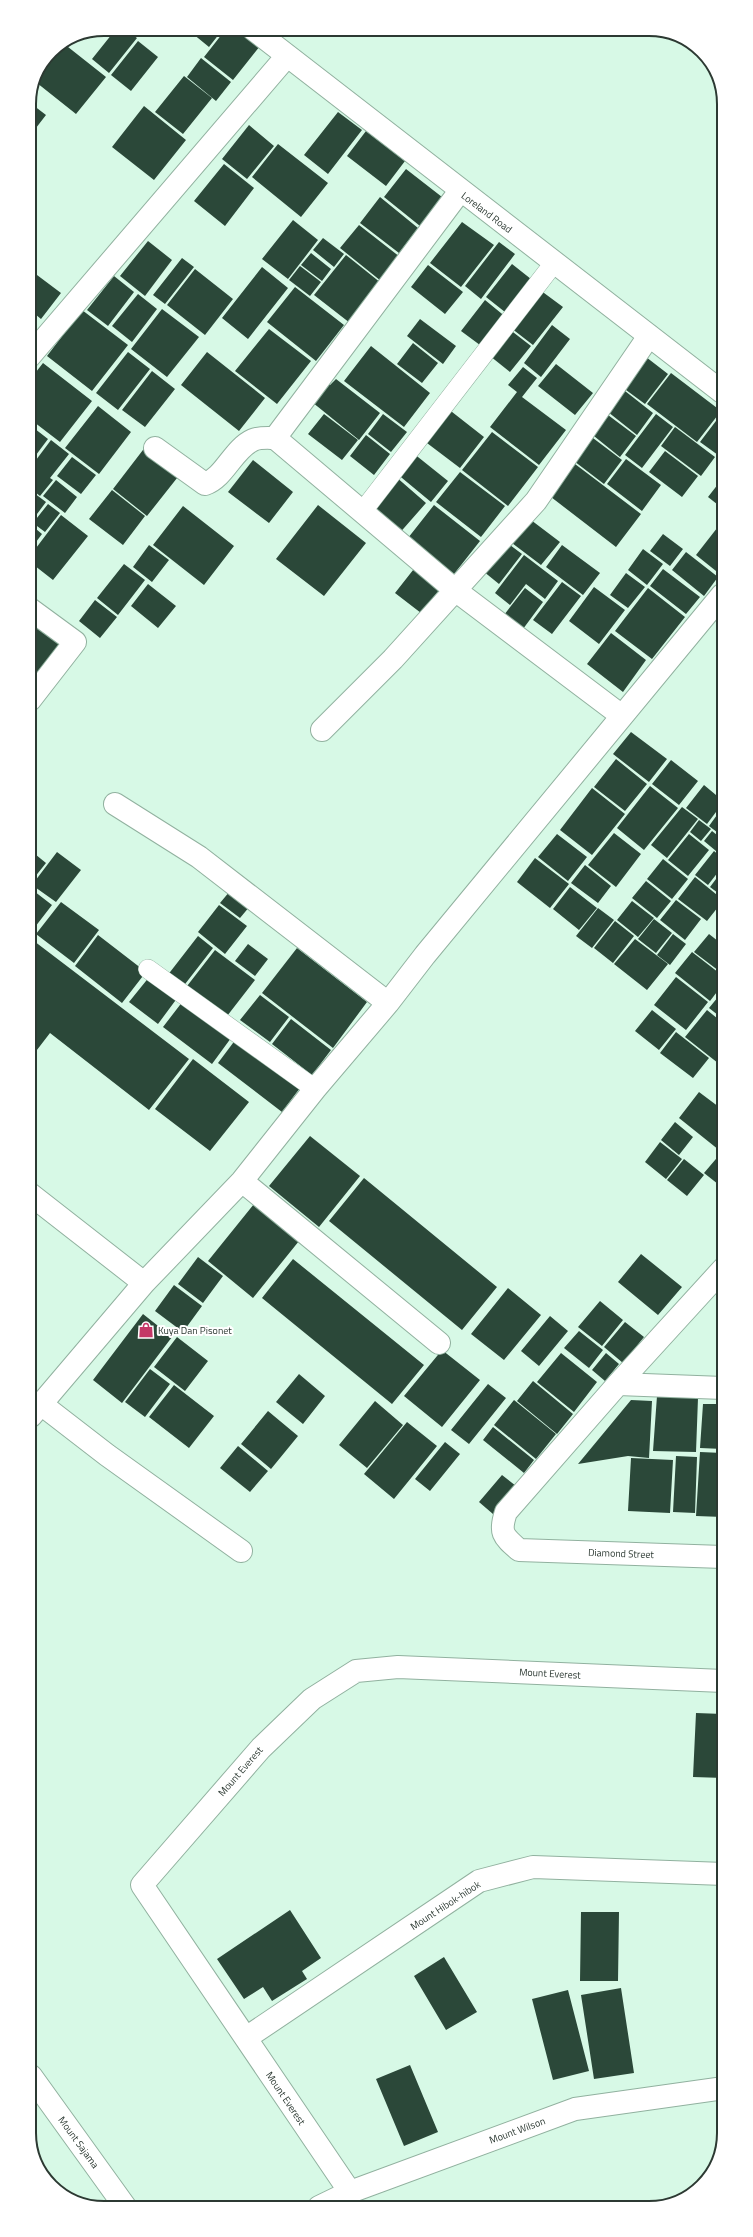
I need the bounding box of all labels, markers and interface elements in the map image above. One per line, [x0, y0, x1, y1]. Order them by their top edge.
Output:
street label: Loreland Road [458, 188, 515, 237]
shop icon: Kuya Dan Pisonet [137, 1321, 155, 1339]
place label: Kuya Dan Pisonet [158, 1323, 232, 1338]
street label: Diamond Street [588, 1545, 655, 1562]
street label: Mount Everest [519, 1664, 582, 1683]
street label: Mount Everest [214, 1743, 267, 1800]
street label: Mount Hibok-hibok [407, 1877, 484, 1934]
street label: Mount Everest [262, 2068, 309, 2128]
street label: Mount Sajama [55, 2113, 103, 2171]
street label: Mount Wilson [487, 2113, 547, 2148]

